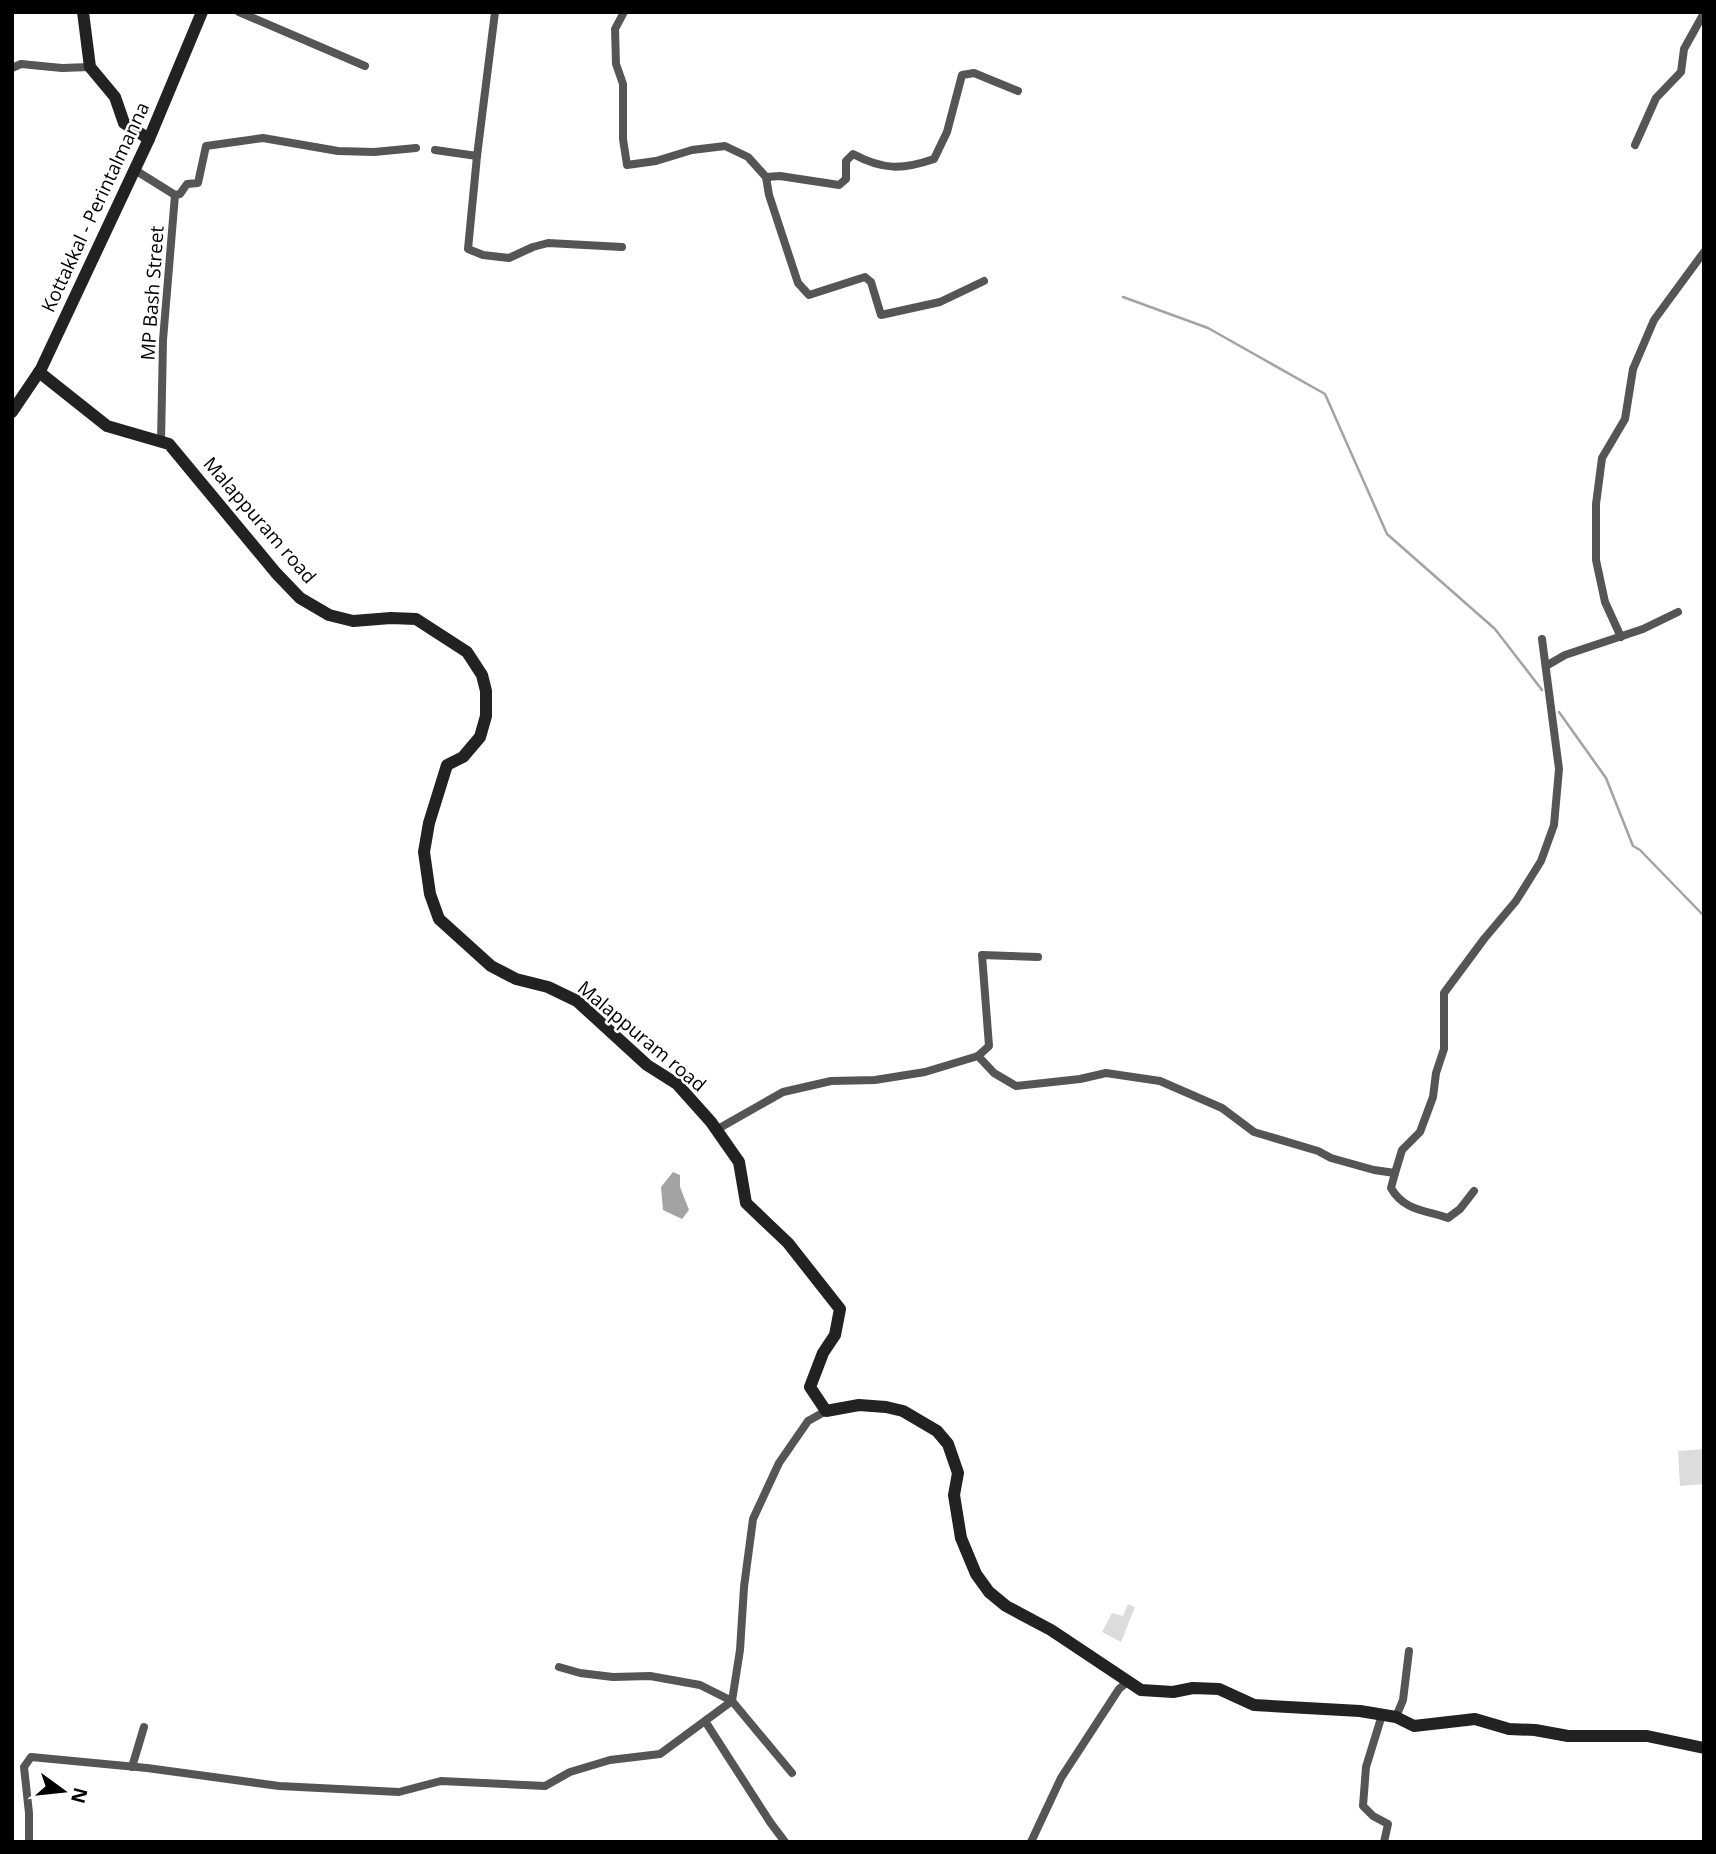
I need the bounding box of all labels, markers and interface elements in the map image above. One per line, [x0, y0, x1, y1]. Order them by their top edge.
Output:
street label: Kottakkal - Perintalmanna [35, 98, 155, 316]
street label: MP Bash Street [134, 225, 170, 361]
street label: Malappuram road [198, 451, 322, 589]
street label: Malappuram road [572, 975, 712, 1097]
north arrow [28, 1756, 98, 1826]
text: N [65, 1785, 94, 1806]

